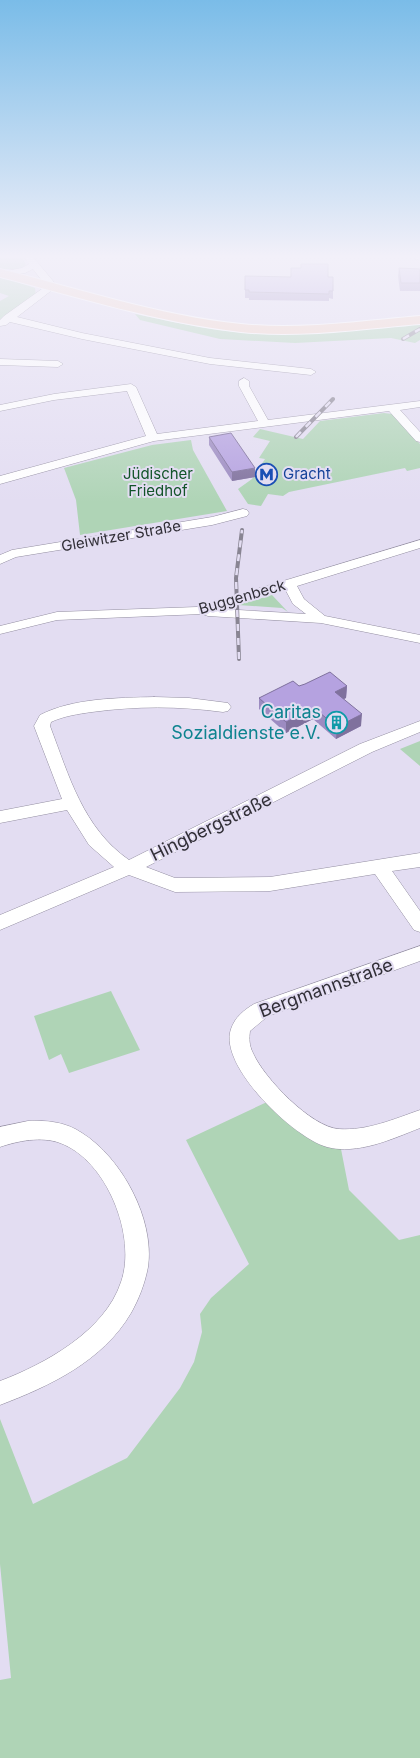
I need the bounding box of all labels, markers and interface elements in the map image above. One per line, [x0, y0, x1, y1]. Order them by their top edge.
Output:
metro station icon: Gracht [255, 462, 279, 486]
park label: Jüdischer Friedhof [123, 464, 193, 500]
place label: Gracht [283, 464, 331, 483]
street label: Gleiwitzer Straße [60, 516, 182, 555]
street label: Buggenbeck [196, 575, 288, 618]
place label: Caritas Sozialdienste e.V. [171, 701, 321, 743]
building icon: Caritas Sozialdienste e.V. [325, 710, 349, 734]
street label: Hingbergstraße [147, 788, 275, 865]
street label: Bergmannstraße [256, 954, 396, 1021]

